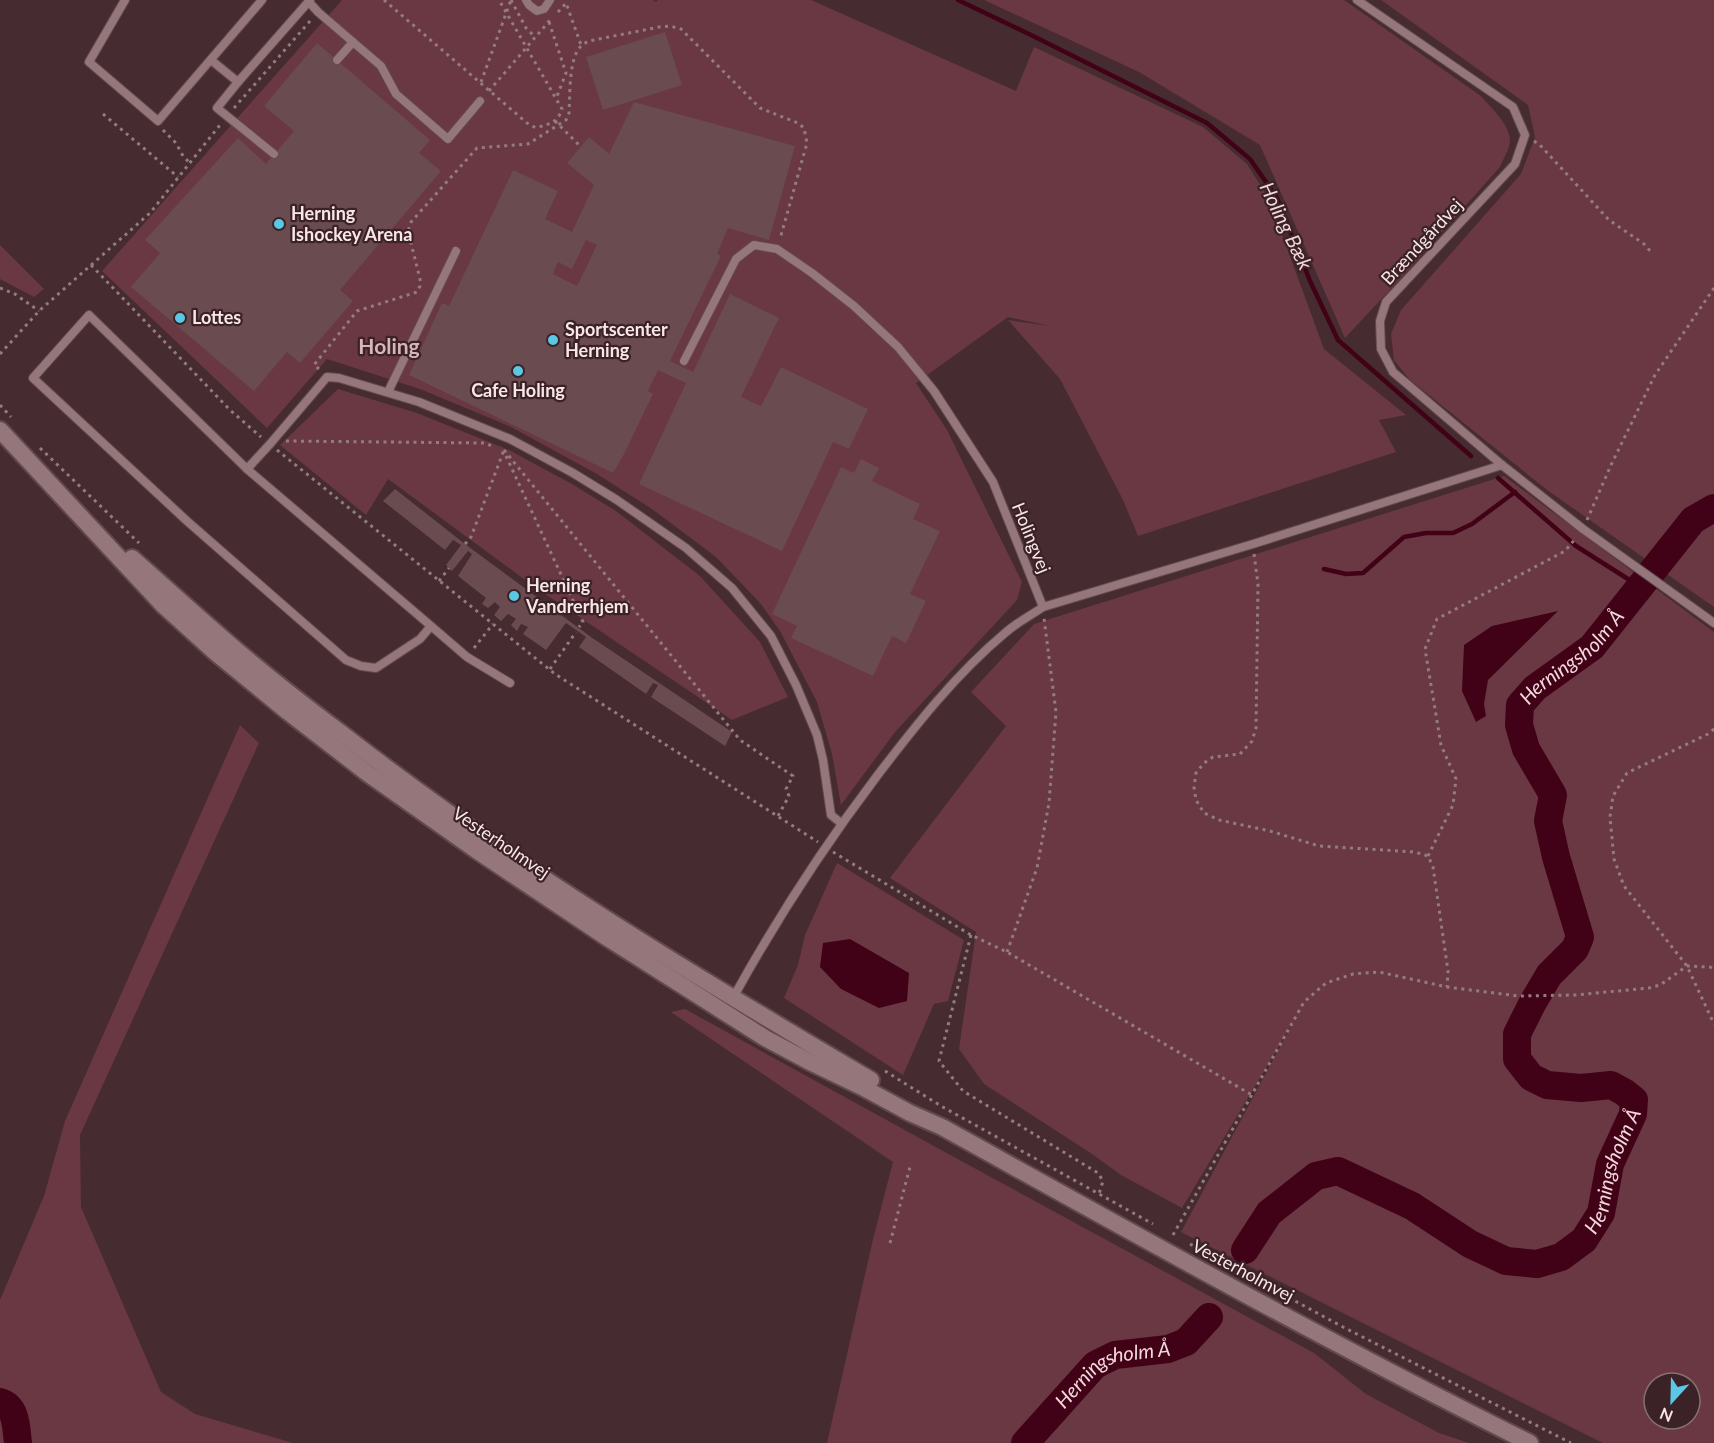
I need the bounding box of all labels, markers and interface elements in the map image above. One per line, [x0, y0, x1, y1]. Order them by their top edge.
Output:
water label: Holing Bæk [1255, 178, 1319, 274]
street label: Brændgårdvej [1376, 194, 1467, 289]
place label: Herning Ishockey Arena [291, 202, 412, 245]
marker: Herning Ishockey Arena [272, 217, 286, 231]
place label: Lottes [192, 306, 241, 328]
marker: Lottes [173, 311, 187, 325]
place label: Sportscenter Herning [565, 318, 668, 361]
district label: Holing [358, 333, 420, 358]
marker: Sportscenter Herning [546, 333, 560, 347]
marker: Cafe Holing [511, 364, 525, 378]
place label: Cafe Holing [471, 379, 565, 401]
street label: Holingvej [1008, 499, 1056, 576]
place label: Herning Vandrerhjem [525, 574, 629, 617]
marker: Herning Vandrerhjem [507, 589, 521, 603]
water label: Herningsholm Å [1514, 604, 1628, 708]
street label: Vesterholmvej [449, 802, 554, 883]
water label: Herningsholm Å [1578, 1104, 1645, 1238]
street label: Vesterholmvej [1189, 1234, 1298, 1306]
water label: Herningsholm Å [1049, 1336, 1172, 1412]
north arrow [1642, 1371, 1702, 1431]
text: N [1657, 1404, 1675, 1426]

